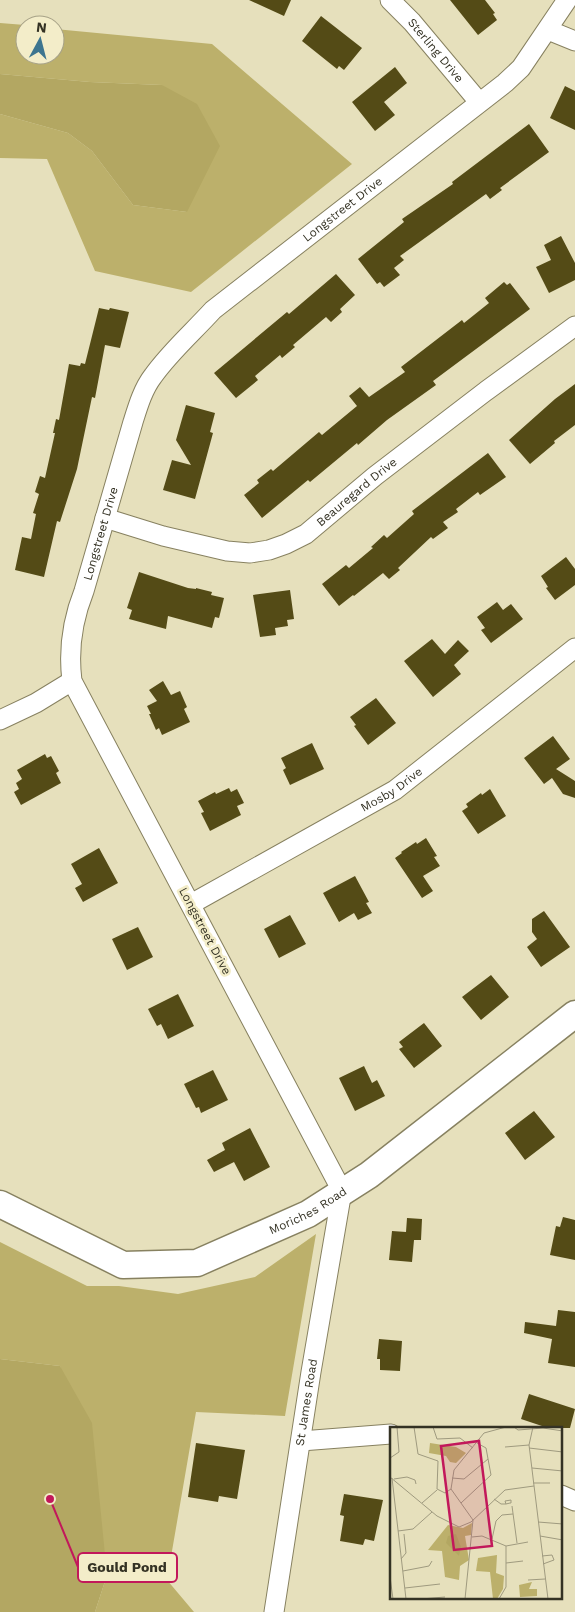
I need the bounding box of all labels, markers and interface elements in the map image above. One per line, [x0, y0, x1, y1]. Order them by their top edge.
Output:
north arrow [15, 15, 65, 65]
street label: Sterling Drive [405, 15, 467, 85]
text: N [35, 19, 48, 36]
street label: Longstreet Drive [300, 174, 385, 245]
street label: Beauregard Drive [314, 455, 400, 529]
street label: Longstreet Drive [80, 485, 121, 582]
street label: Mosby Drive [358, 764, 425, 815]
street label: Longstreet Drive [176, 885, 234, 977]
street label: Moriches Road [267, 1184, 349, 1237]
street label: St James Road [293, 1358, 320, 1447]
inset map [390, 1427, 562, 1600]
callout: Gould Pond [78, 1553, 177, 1582]
text: Gould Pond [87, 1559, 167, 1575]

